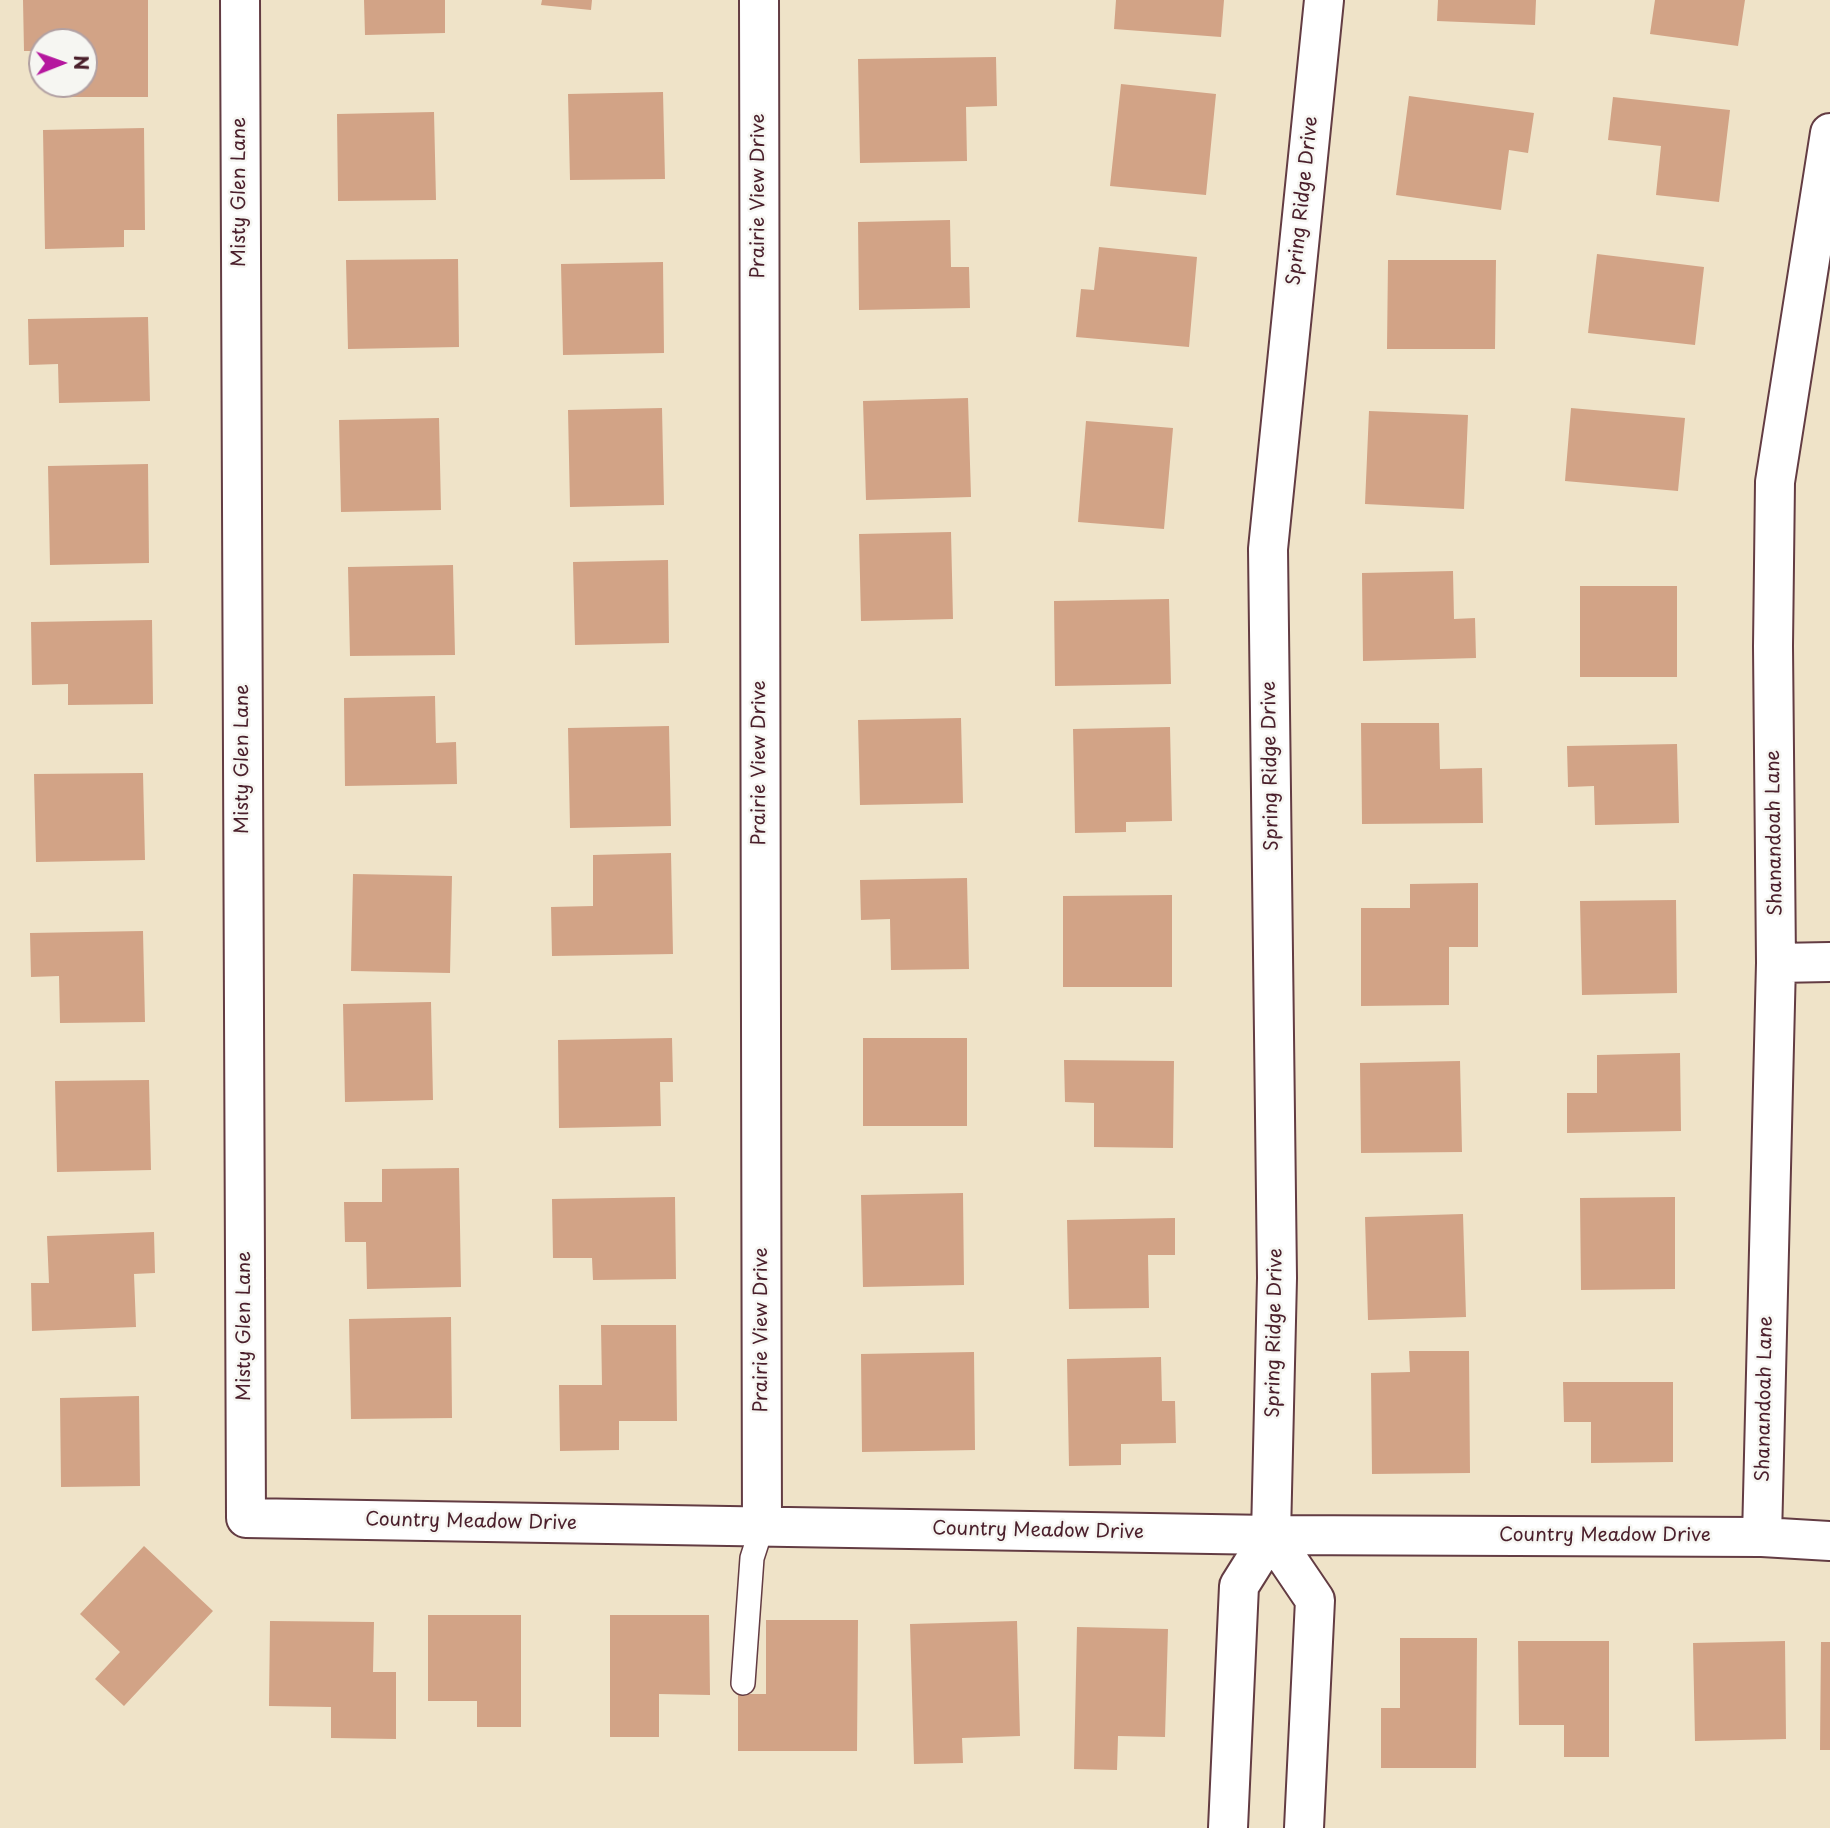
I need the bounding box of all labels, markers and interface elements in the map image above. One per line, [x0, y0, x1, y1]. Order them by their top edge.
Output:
north arrow [28, 28, 98, 98]
text: N [68, 55, 96, 70]
street label: Prairie View Drive [748, 114, 770, 278]
street label: Spring Ridge Drive [1283, 115, 1323, 287]
street label: Misty Glen Lane [229, 117, 251, 267]
street label: Prairie View Drive [749, 681, 771, 845]
street label: Spring Ridge Drive [1258, 681, 1284, 851]
street label: Misty Glen Lane [232, 684, 254, 834]
street label: Shanandoah Lane [1762, 750, 1788, 916]
street label: Prairie View Drive [751, 1248, 773, 1412]
street label: Spring Ridge Drive [1262, 1248, 1288, 1418]
street label: Misty Glen Lane [234, 1251, 256, 1401]
street label: Shanandoah Lane [1752, 1316, 1778, 1482]
street label: Country Meadow Drive [365, 1509, 577, 1535]
street label: Country Meadow Drive [932, 1518, 1144, 1544]
street label: Country Meadow Drive [1499, 1525, 1711, 1547]

